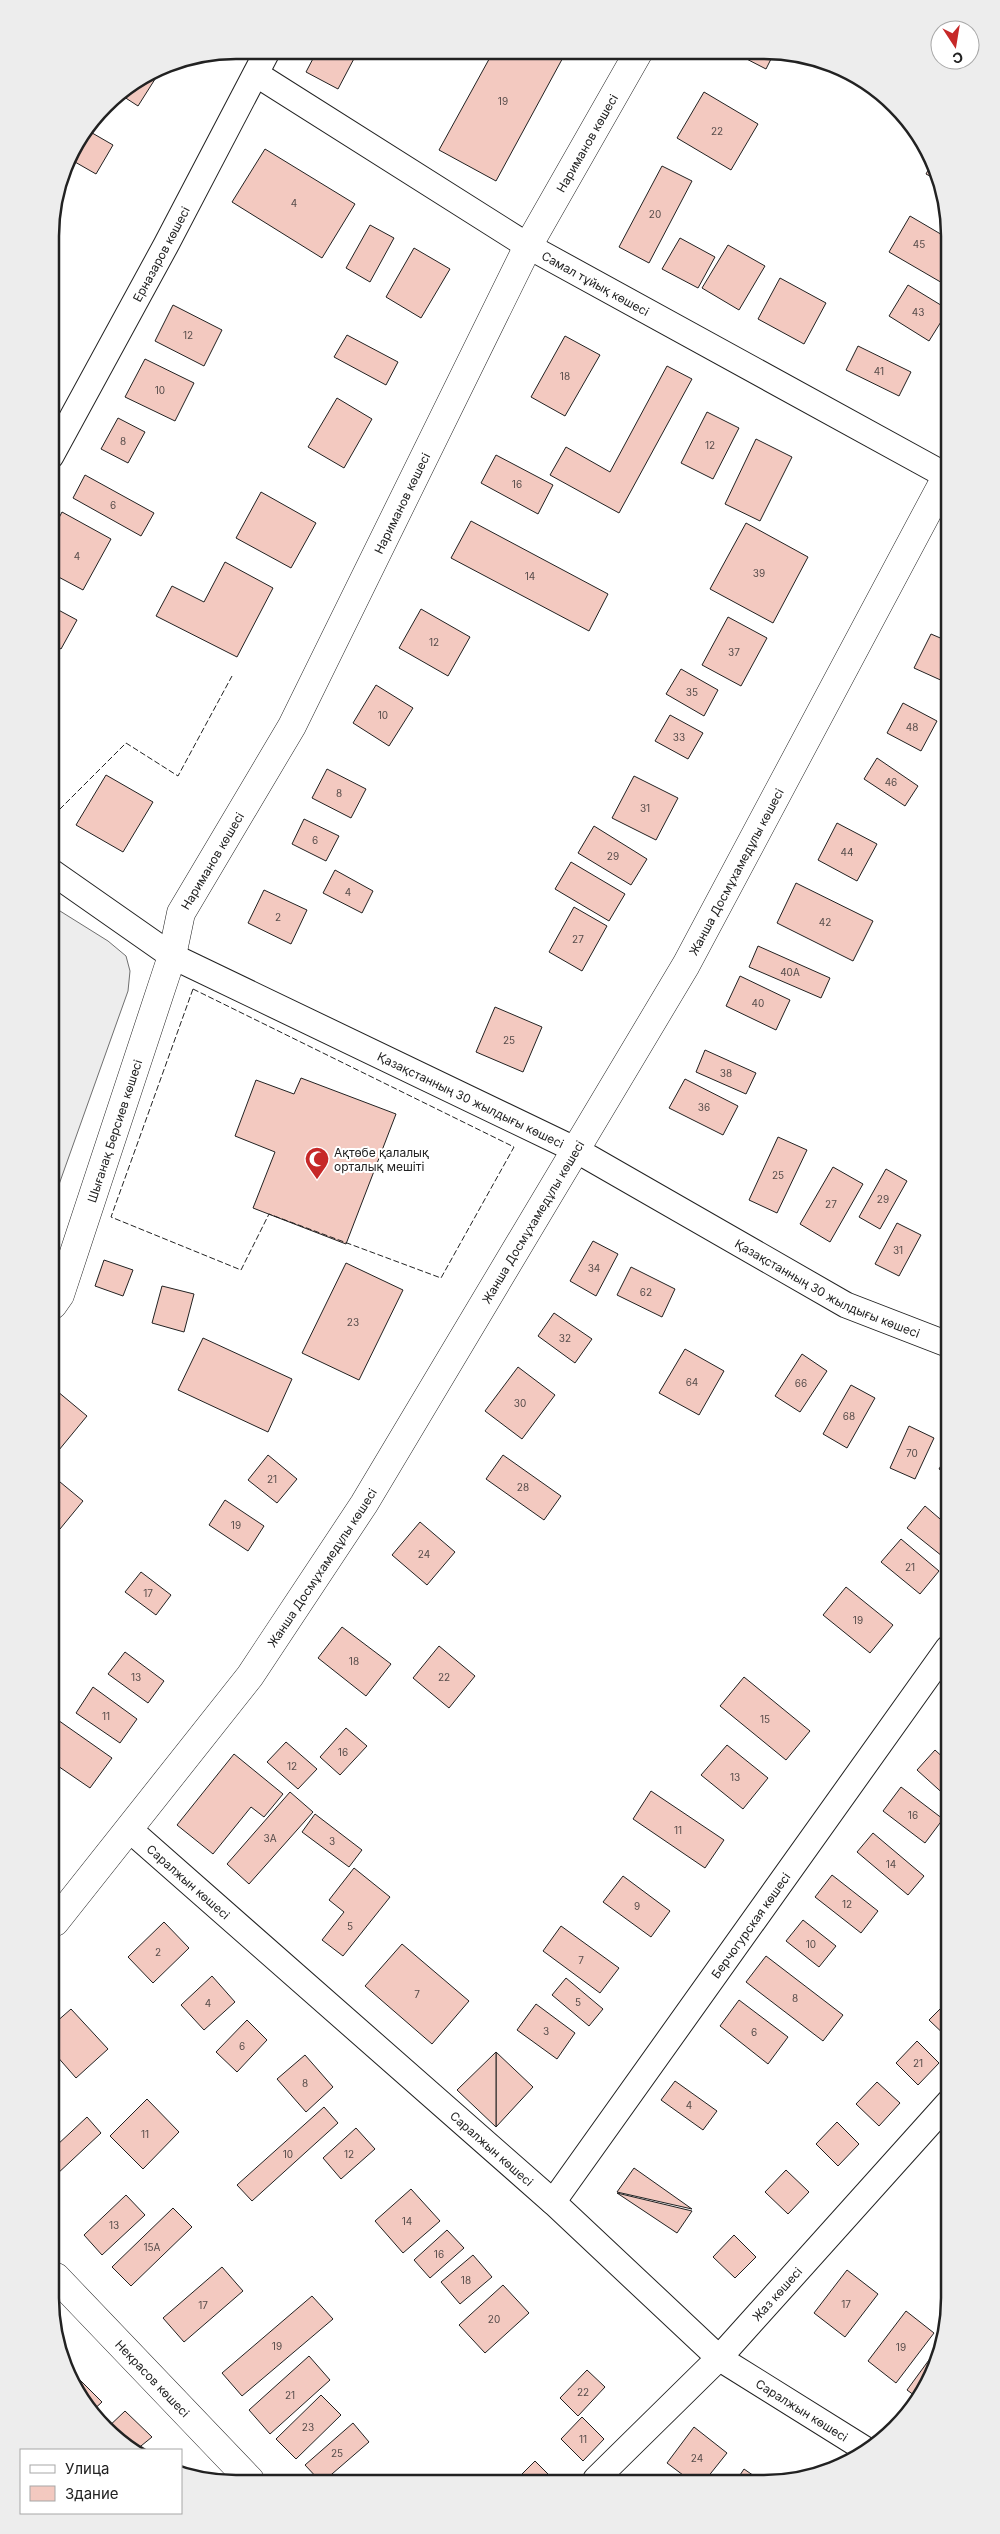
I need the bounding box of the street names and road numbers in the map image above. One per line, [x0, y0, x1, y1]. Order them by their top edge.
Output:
street label: Нариманов көшесі [553, 91, 621, 195]
street label: Ерназаров көшесі [129, 204, 192, 304]
street label: Самал тұйық көшесі [539, 248, 652, 319]
street label: Нариманов көшесі [370, 450, 433, 556]
street label: Жанша Досмұхамедұлы көшесі [685, 785, 786, 958]
street label: Нариманов көшесі [177, 809, 247, 912]
street label: Қазақстанның 30 жылдығы көшесі [375, 1048, 567, 1151]
street label: Шығанақ Берсиев көшесі [84, 1057, 145, 1204]
street label: Жанша Досмұхамедұлы көшесі [478, 1138, 587, 1306]
street label: Қазақстанның 30 жылдығы көшесі [732, 1235, 922, 1340]
street label: Жанша Досмұхамедұлы көшесі [264, 1485, 379, 1650]
street label: Саралжын көшесі [144, 1841, 233, 1922]
street label: Берчогурская көшесі [708, 1869, 793, 1981]
street label: Саралжын көшесі [447, 2108, 537, 2189]
street label: Жаз көшесі [749, 2264, 805, 2324]
street label: Некрасов көшесі [112, 2337, 193, 2420]
street label: Саралжын көшесі [753, 2375, 851, 2444]

